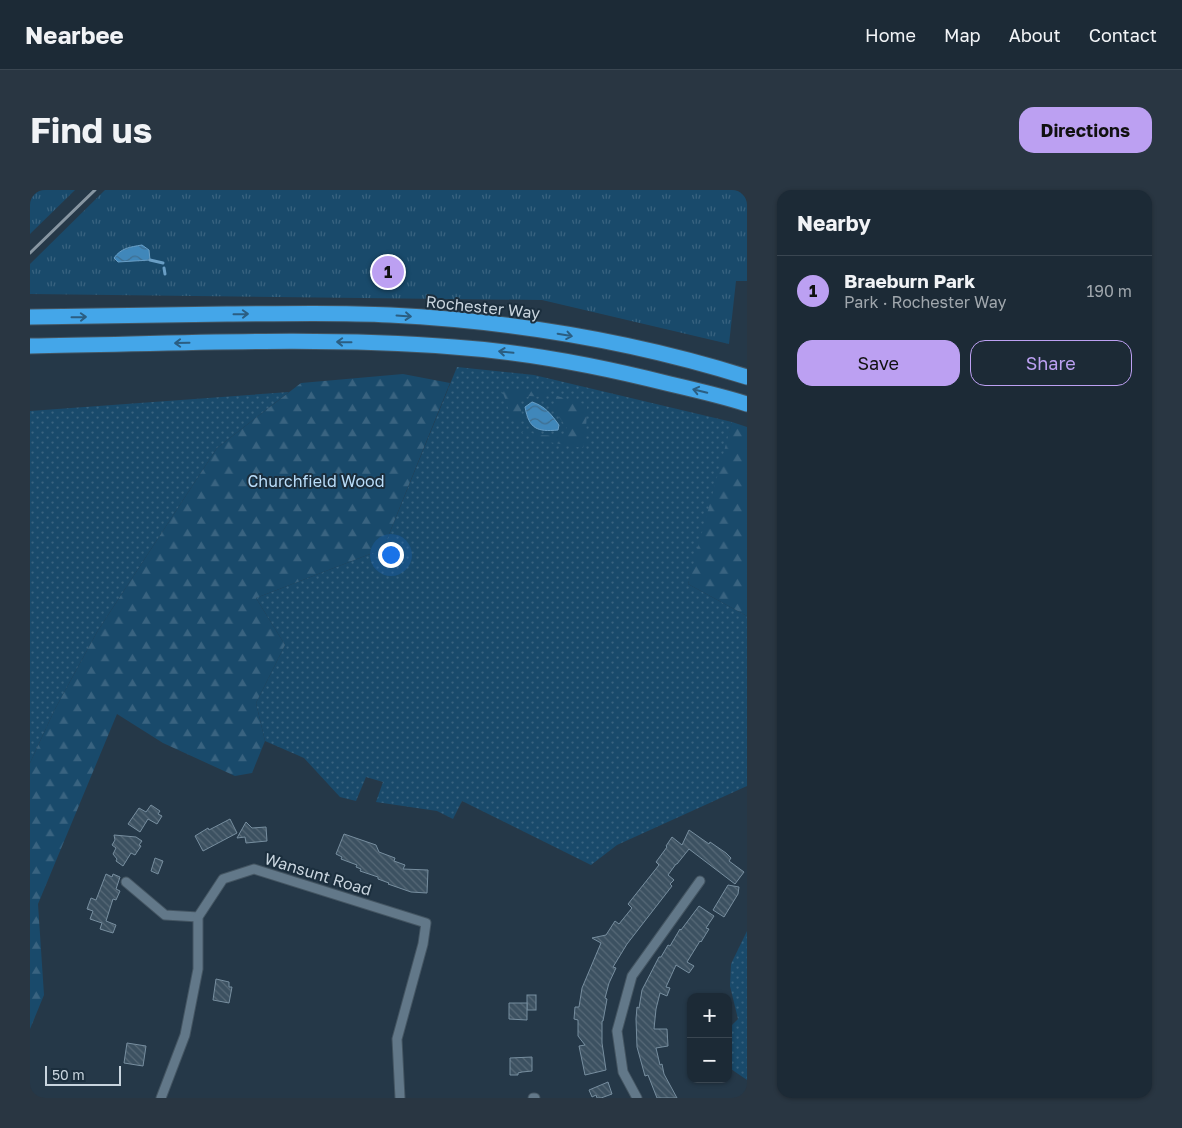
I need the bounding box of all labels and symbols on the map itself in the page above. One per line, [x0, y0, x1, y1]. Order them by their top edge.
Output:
pin: 1 [372, 253, 404, 291]
street label: Rochester Way [425, 291, 541, 323]
one-way arrow [232, 309, 249, 319]
one-way arrow [70, 312, 86, 321]
one-way arrow [395, 312, 411, 321]
one-way arrow [557, 330, 573, 340]
one-way arrow [337, 337, 353, 346]
one-way arrow [174, 339, 190, 348]
one-way arrow [499, 347, 515, 357]
one-way arrow [692, 386, 708, 396]
park label: Churchfield Wood [247, 471, 385, 491]
your location [378, 542, 404, 568]
street label: Wansunt Road [262, 848, 374, 900]
scale bar [45, 1063, 121, 1086]

